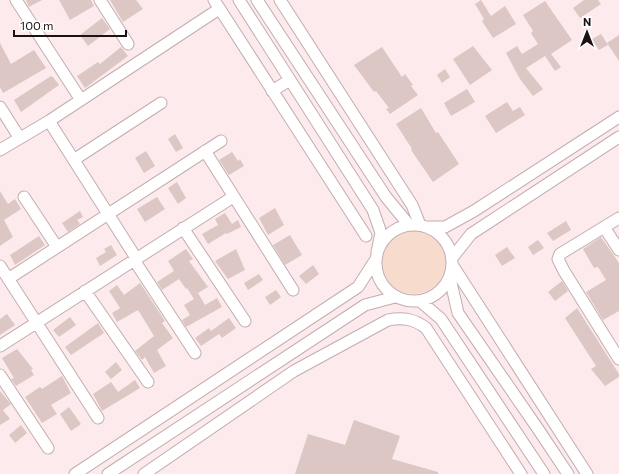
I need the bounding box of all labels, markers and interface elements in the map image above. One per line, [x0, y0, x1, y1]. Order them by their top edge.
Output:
scale bar [14, 12, 126, 38]
north arrow [567, 12, 607, 52]
text: N [583, 15, 591, 28]
text: 100 m [20, 18, 54, 32]

